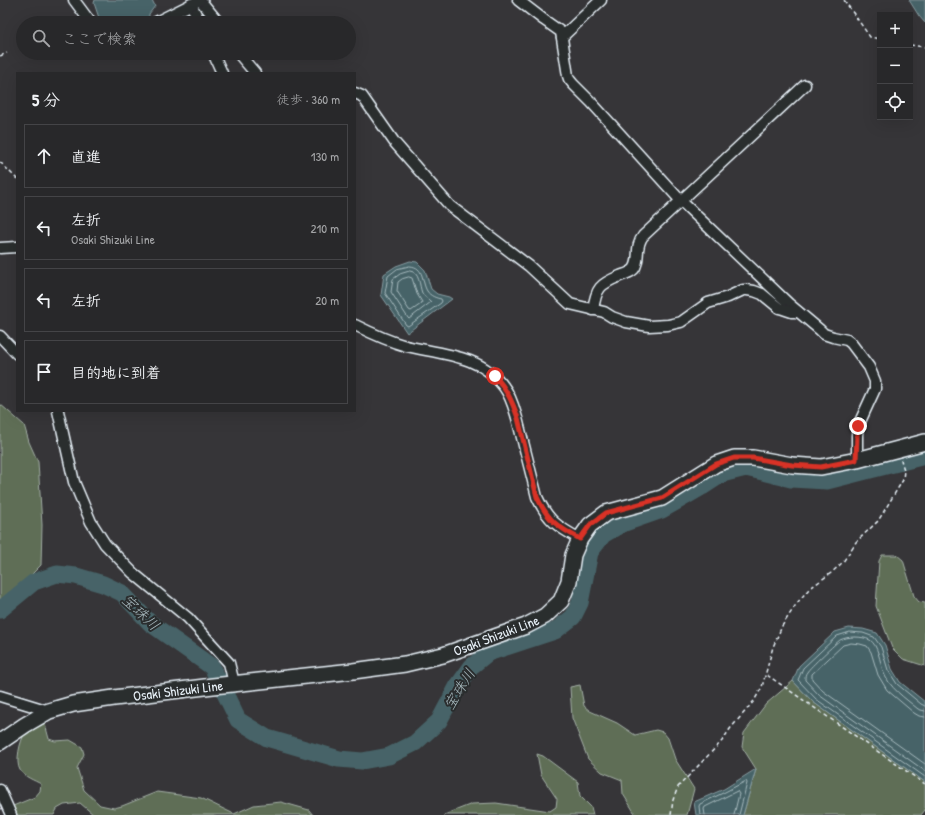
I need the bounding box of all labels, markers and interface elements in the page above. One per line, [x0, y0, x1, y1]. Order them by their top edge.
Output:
map controls [877, 12, 913, 120]
button: + [877, 12, 913, 48]
search box [16, 16, 356, 60]
icon: search [30, 27, 52, 49]
text: ここで検索 [62, 28, 137, 49]
button: − [877, 48, 913, 84]
button: locate [877, 84, 913, 120]
text: 5 分 [32, 88, 60, 111]
text: 徒歩 · 360 m [277, 90, 340, 108]
icon: ahead [33, 145, 55, 167]
text: 直進 [71, 146, 101, 167]
text: 130 m [311, 147, 339, 165]
text: 左折 [71, 209, 101, 230]
icon: left [33, 217, 55, 239]
text: 210 m [311, 219, 339, 237]
text: Osaki Shizuki Line [71, 230, 155, 248]
icon: left [33, 289, 55, 311]
text: 左折 [71, 290, 101, 311]
text: 20 m [315, 291, 339, 309]
icon: arrive [33, 361, 55, 383]
text: 目的地に到着 [71, 362, 161, 383]
route start [486, 367, 504, 385]
route end [849, 417, 867, 435]
water label: 宝珠川 [117, 589, 165, 635]
street label: Osaki Shizuki Line [450, 610, 542, 660]
water label: 宝珠川 [438, 664, 480, 714]
street label: Osaki Shizuki Line [132, 675, 224, 705]

